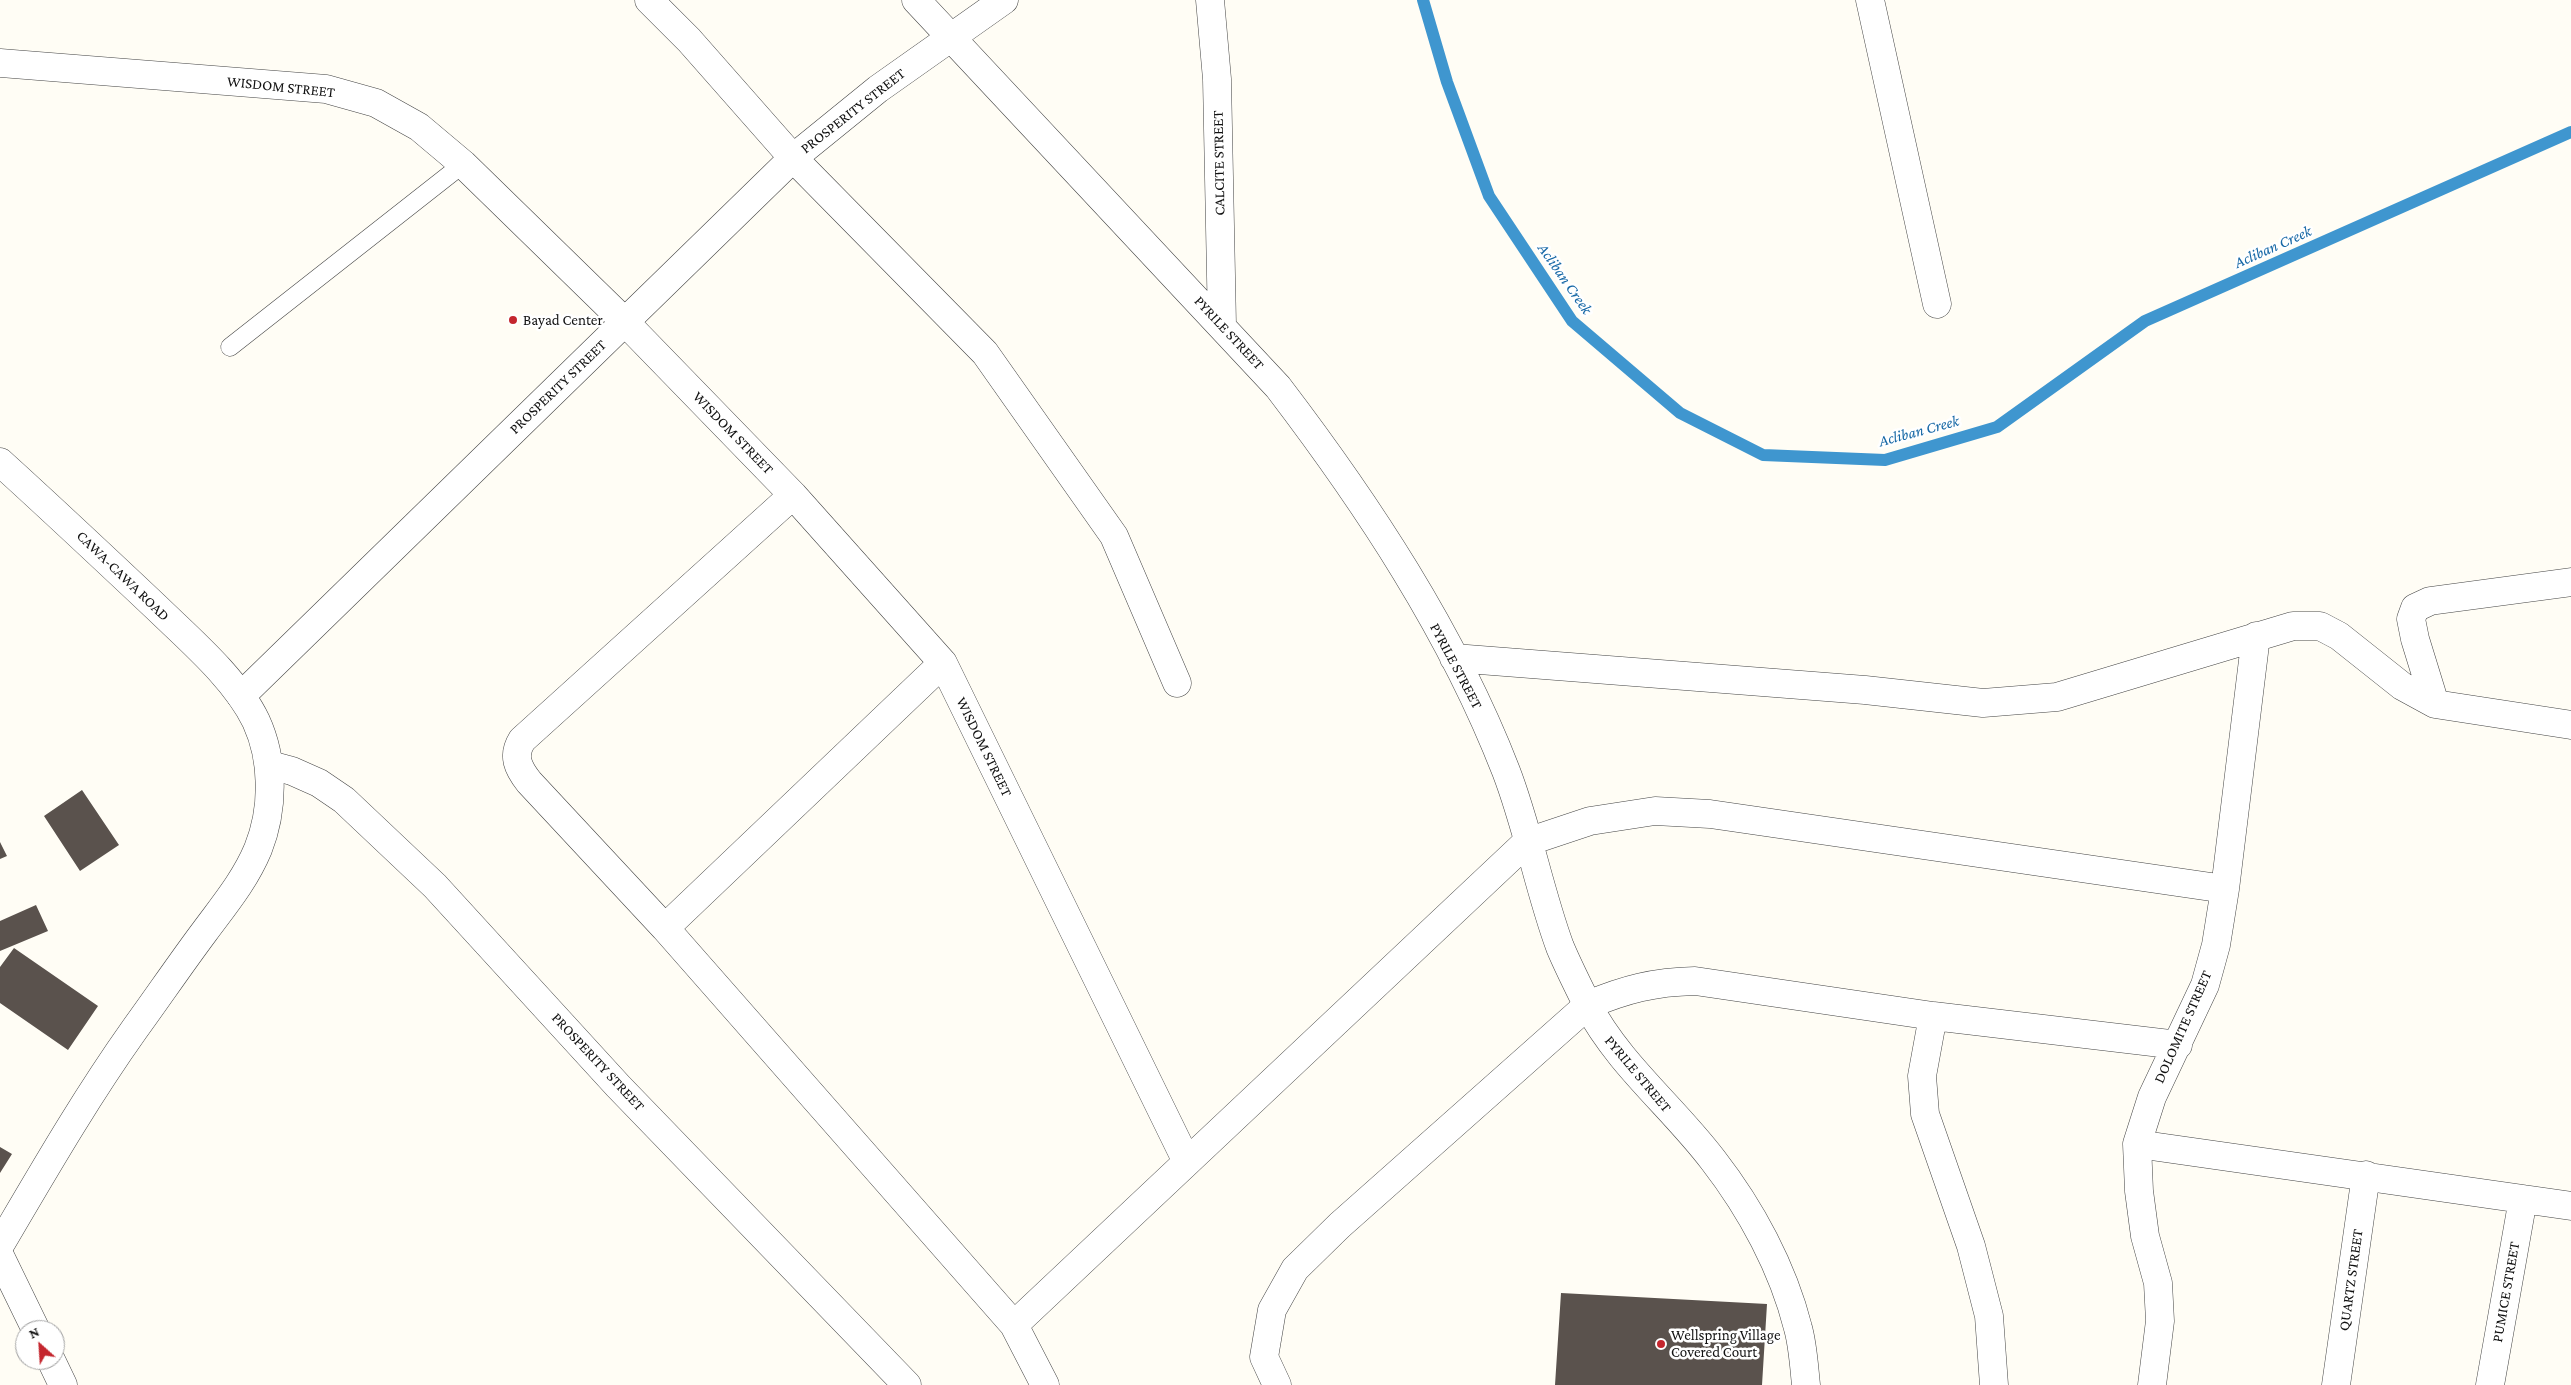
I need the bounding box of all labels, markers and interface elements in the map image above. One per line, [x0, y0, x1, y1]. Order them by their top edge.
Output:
street label: PROSPERITY STREET [797, 64, 909, 158]
street label: WISDOM STREET [226, 72, 336, 102]
street label: CALCITE STREET [1209, 110, 1229, 216]
water label: Acliban Creek [2231, 221, 2315, 273]
water label: Acliban Creek [1533, 240, 1597, 318]
street label: PYRILE STREET [1190, 292, 1268, 374]
place label: Bayad Center [523, 311, 603, 329]
marker: Bayad Center [507, 314, 519, 326]
street label: PROSPERITY STREET [506, 336, 610, 438]
street label: WISDOM STREET [689, 388, 777, 478]
water label: Acliban Creek [1877, 411, 1961, 451]
street label: CAWA-CAWA ROAD [73, 527, 173, 625]
street label: PYRILE STREET [1426, 620, 1486, 712]
street label: WISDOM STREET [952, 694, 1016, 800]
street label: DOLOMITE STREET [2150, 968, 2216, 1086]
street label: PROSPERITY STREET [548, 1009, 648, 1115]
street label: PYRILE STREET [1601, 1032, 1675, 1116]
street label: QUARTZ STREET [2335, 1228, 2367, 1332]
street label: PUMICE STREET [2488, 1240, 2524, 1344]
north arrow [15, 1320, 65, 1370]
text: N [26, 1323, 42, 1342]
place label: Wellspring Village Covered Court [1671, 1326, 1781, 1361]
marker: Wellspring Village Covered Court [1655, 1338, 1667, 1350]

